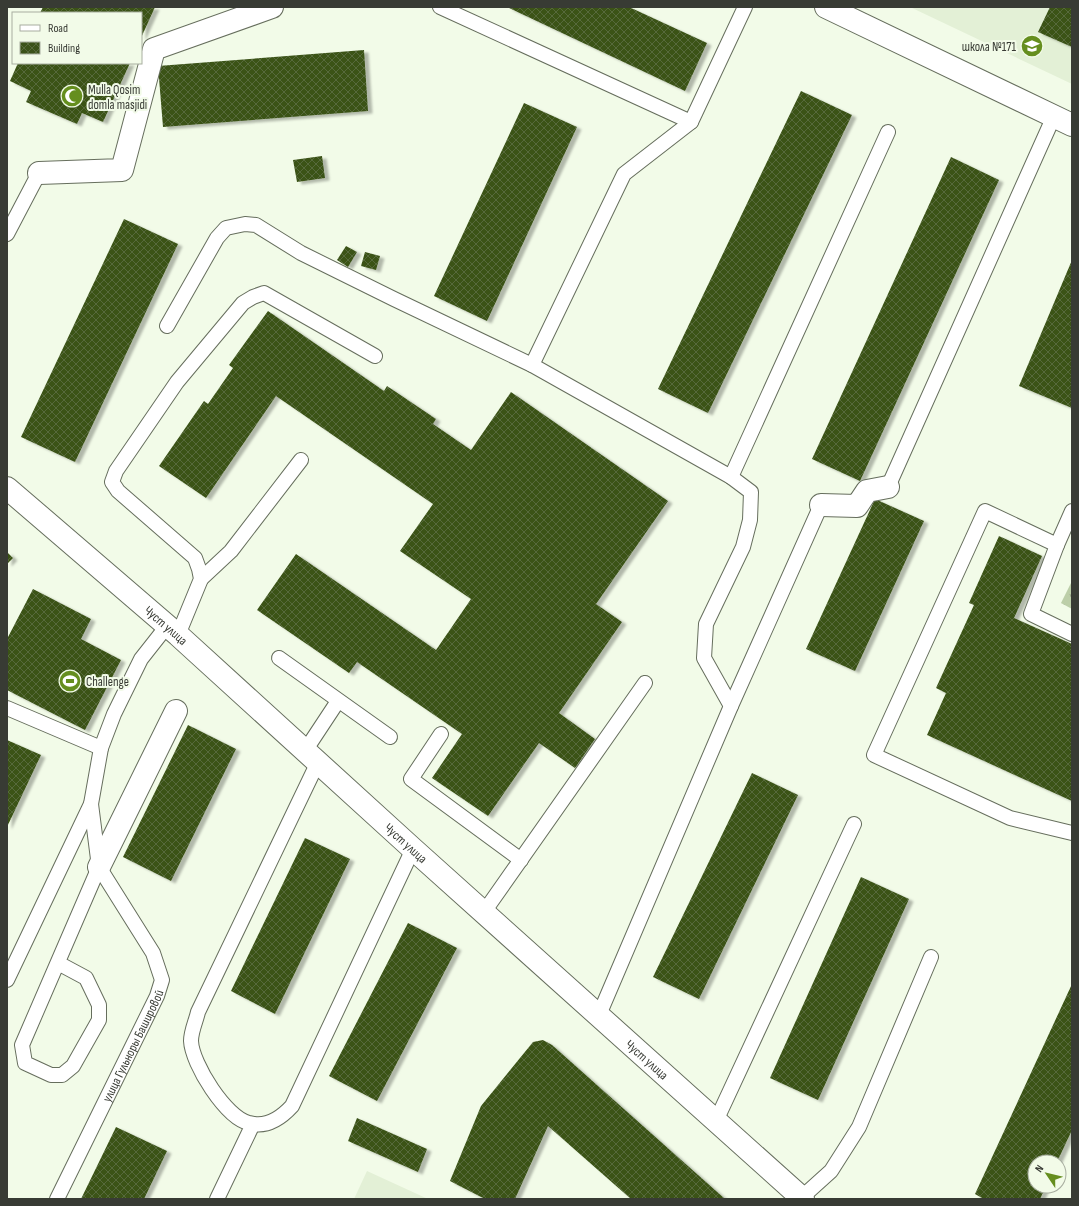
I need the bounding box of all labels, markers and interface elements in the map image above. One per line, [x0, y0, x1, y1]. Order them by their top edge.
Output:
legend [12, 12, 142, 64]
text: Road [48, 21, 68, 36]
school or university icon: школа №171 [1019, 33, 1045, 59]
place label: школа №171 [962, 39, 1016, 55]
text: Building [48, 41, 80, 56]
place label: Mulla Qosim domla masjidi [88, 82, 147, 113]
mosque icon: Mulla Qosim domla masjidi [59, 83, 85, 109]
street label: Чуст улица [141, 603, 191, 649]
sports icon: Challenge [57, 668, 83, 694]
place label: Challenge [86, 674, 129, 690]
street label: Чуст улица [381, 820, 430, 867]
street label: улица Гульноры Башировой [99, 988, 167, 1105]
street label: Чуст улица [622, 1037, 671, 1083]
north arrow [1027, 1154, 1067, 1194]
text: N [1032, 1162, 1046, 1175]

